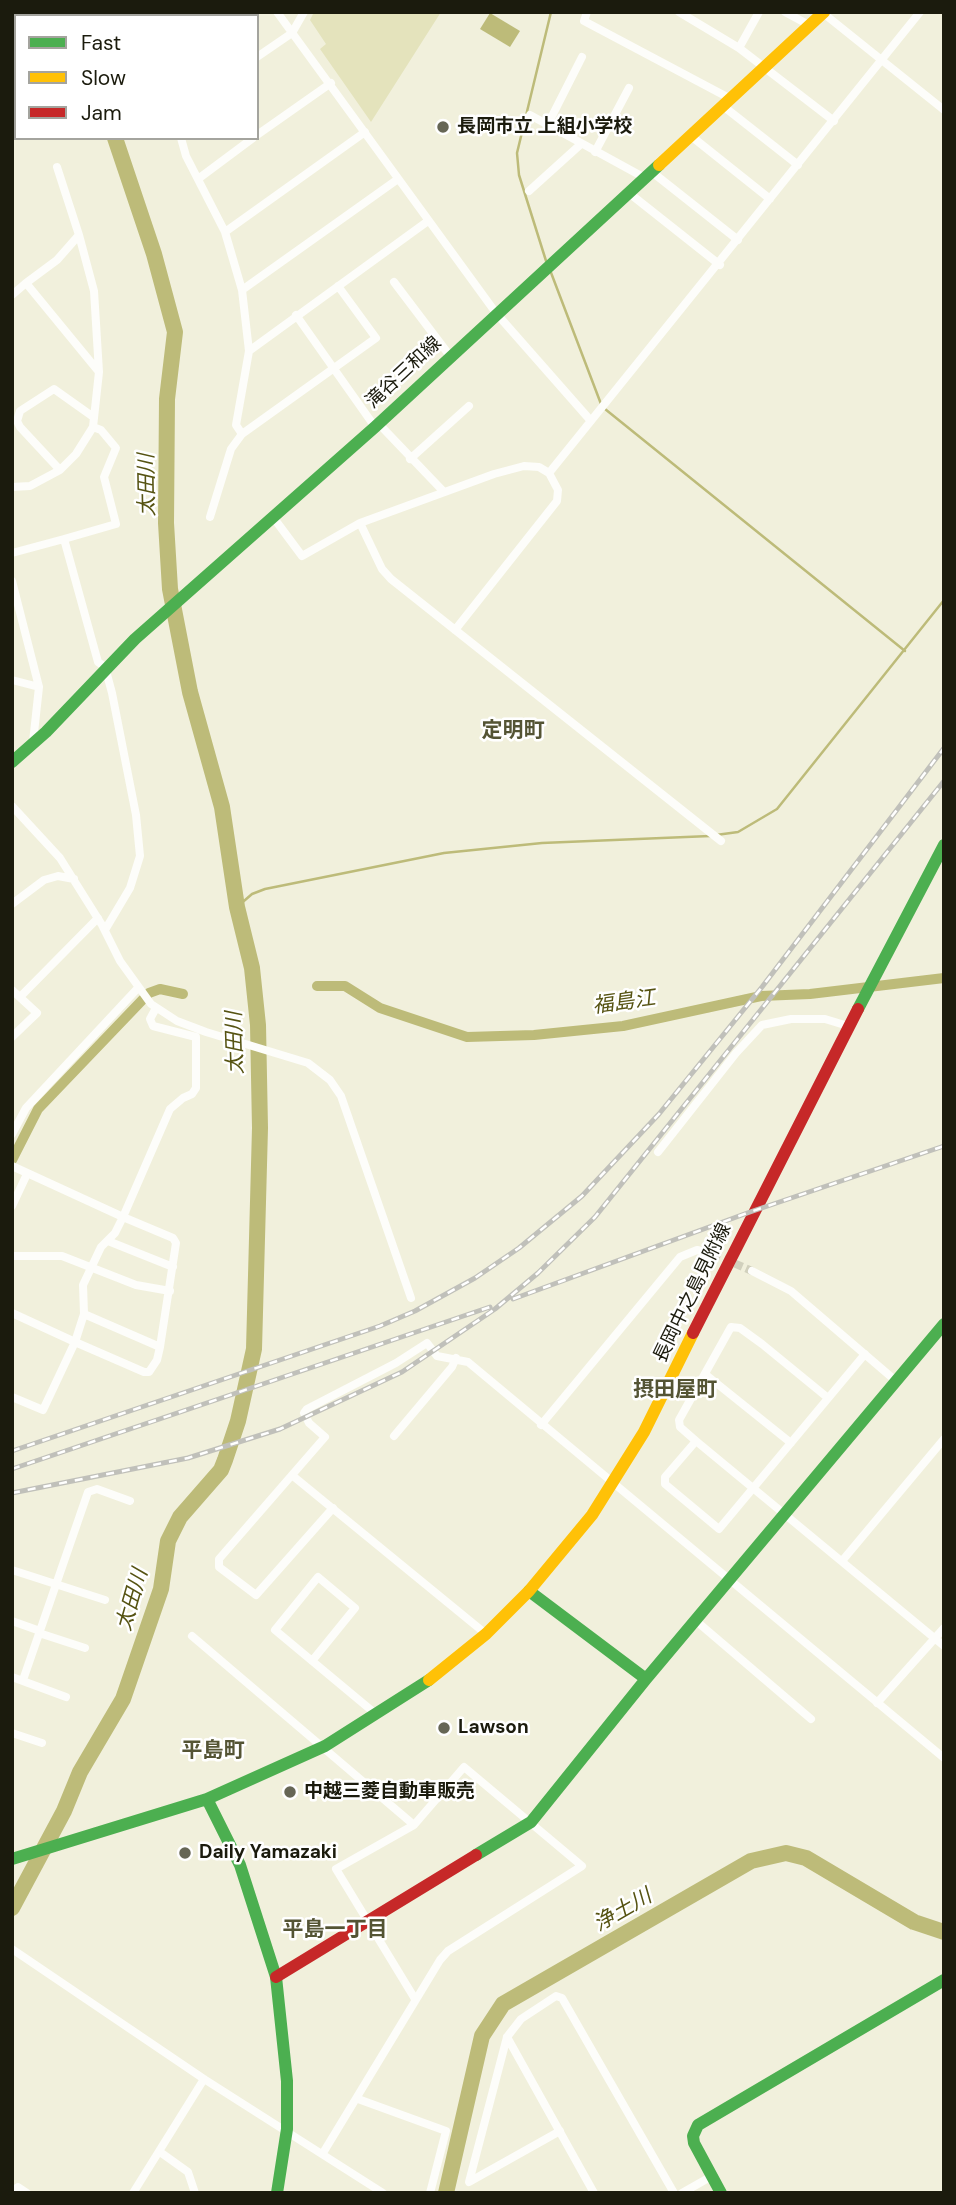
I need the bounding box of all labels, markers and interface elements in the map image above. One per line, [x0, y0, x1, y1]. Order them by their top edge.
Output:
legend [14, 14, 259, 140]
text: Fast [81, 29, 121, 57]
text: Slow [81, 64, 126, 92]
text: Jam [81, 99, 122, 127]
place label: 長岡市立 上組小学校 [457, 116, 632, 138]
marker: 長岡市立 上組小学校 [435, 119, 451, 135]
street label: 滝谷三和線 [361, 332, 447, 414]
water label: 太田川 [135, 453, 161, 517]
district label: 定明町 [482, 718, 544, 744]
water label: 福島江 [591, 986, 657, 1020]
water label: 太田川 [222, 1011, 250, 1075]
street label: 長岡中之島見附線 [649, 1220, 737, 1366]
district label: 摂田屋町 [633, 1377, 717, 1403]
water label: 太田川 [112, 1566, 154, 1634]
place label: Lawson [458, 1717, 529, 1739]
marker: Lawson [436, 1720, 452, 1736]
district label: 平島町 [182, 1738, 244, 1764]
place label: 中越三菱自動車販売 [304, 1781, 475, 1803]
marker: 中越三菱自動車販売 [282, 1784, 298, 1800]
place label: Daily Yamazaki [199, 1842, 337, 1864]
marker: Daily Yamazaki [177, 1845, 193, 1861]
water label: 浄土川 [589, 1884, 657, 1938]
district label: 平島一丁目 [283, 1917, 387, 1943]

